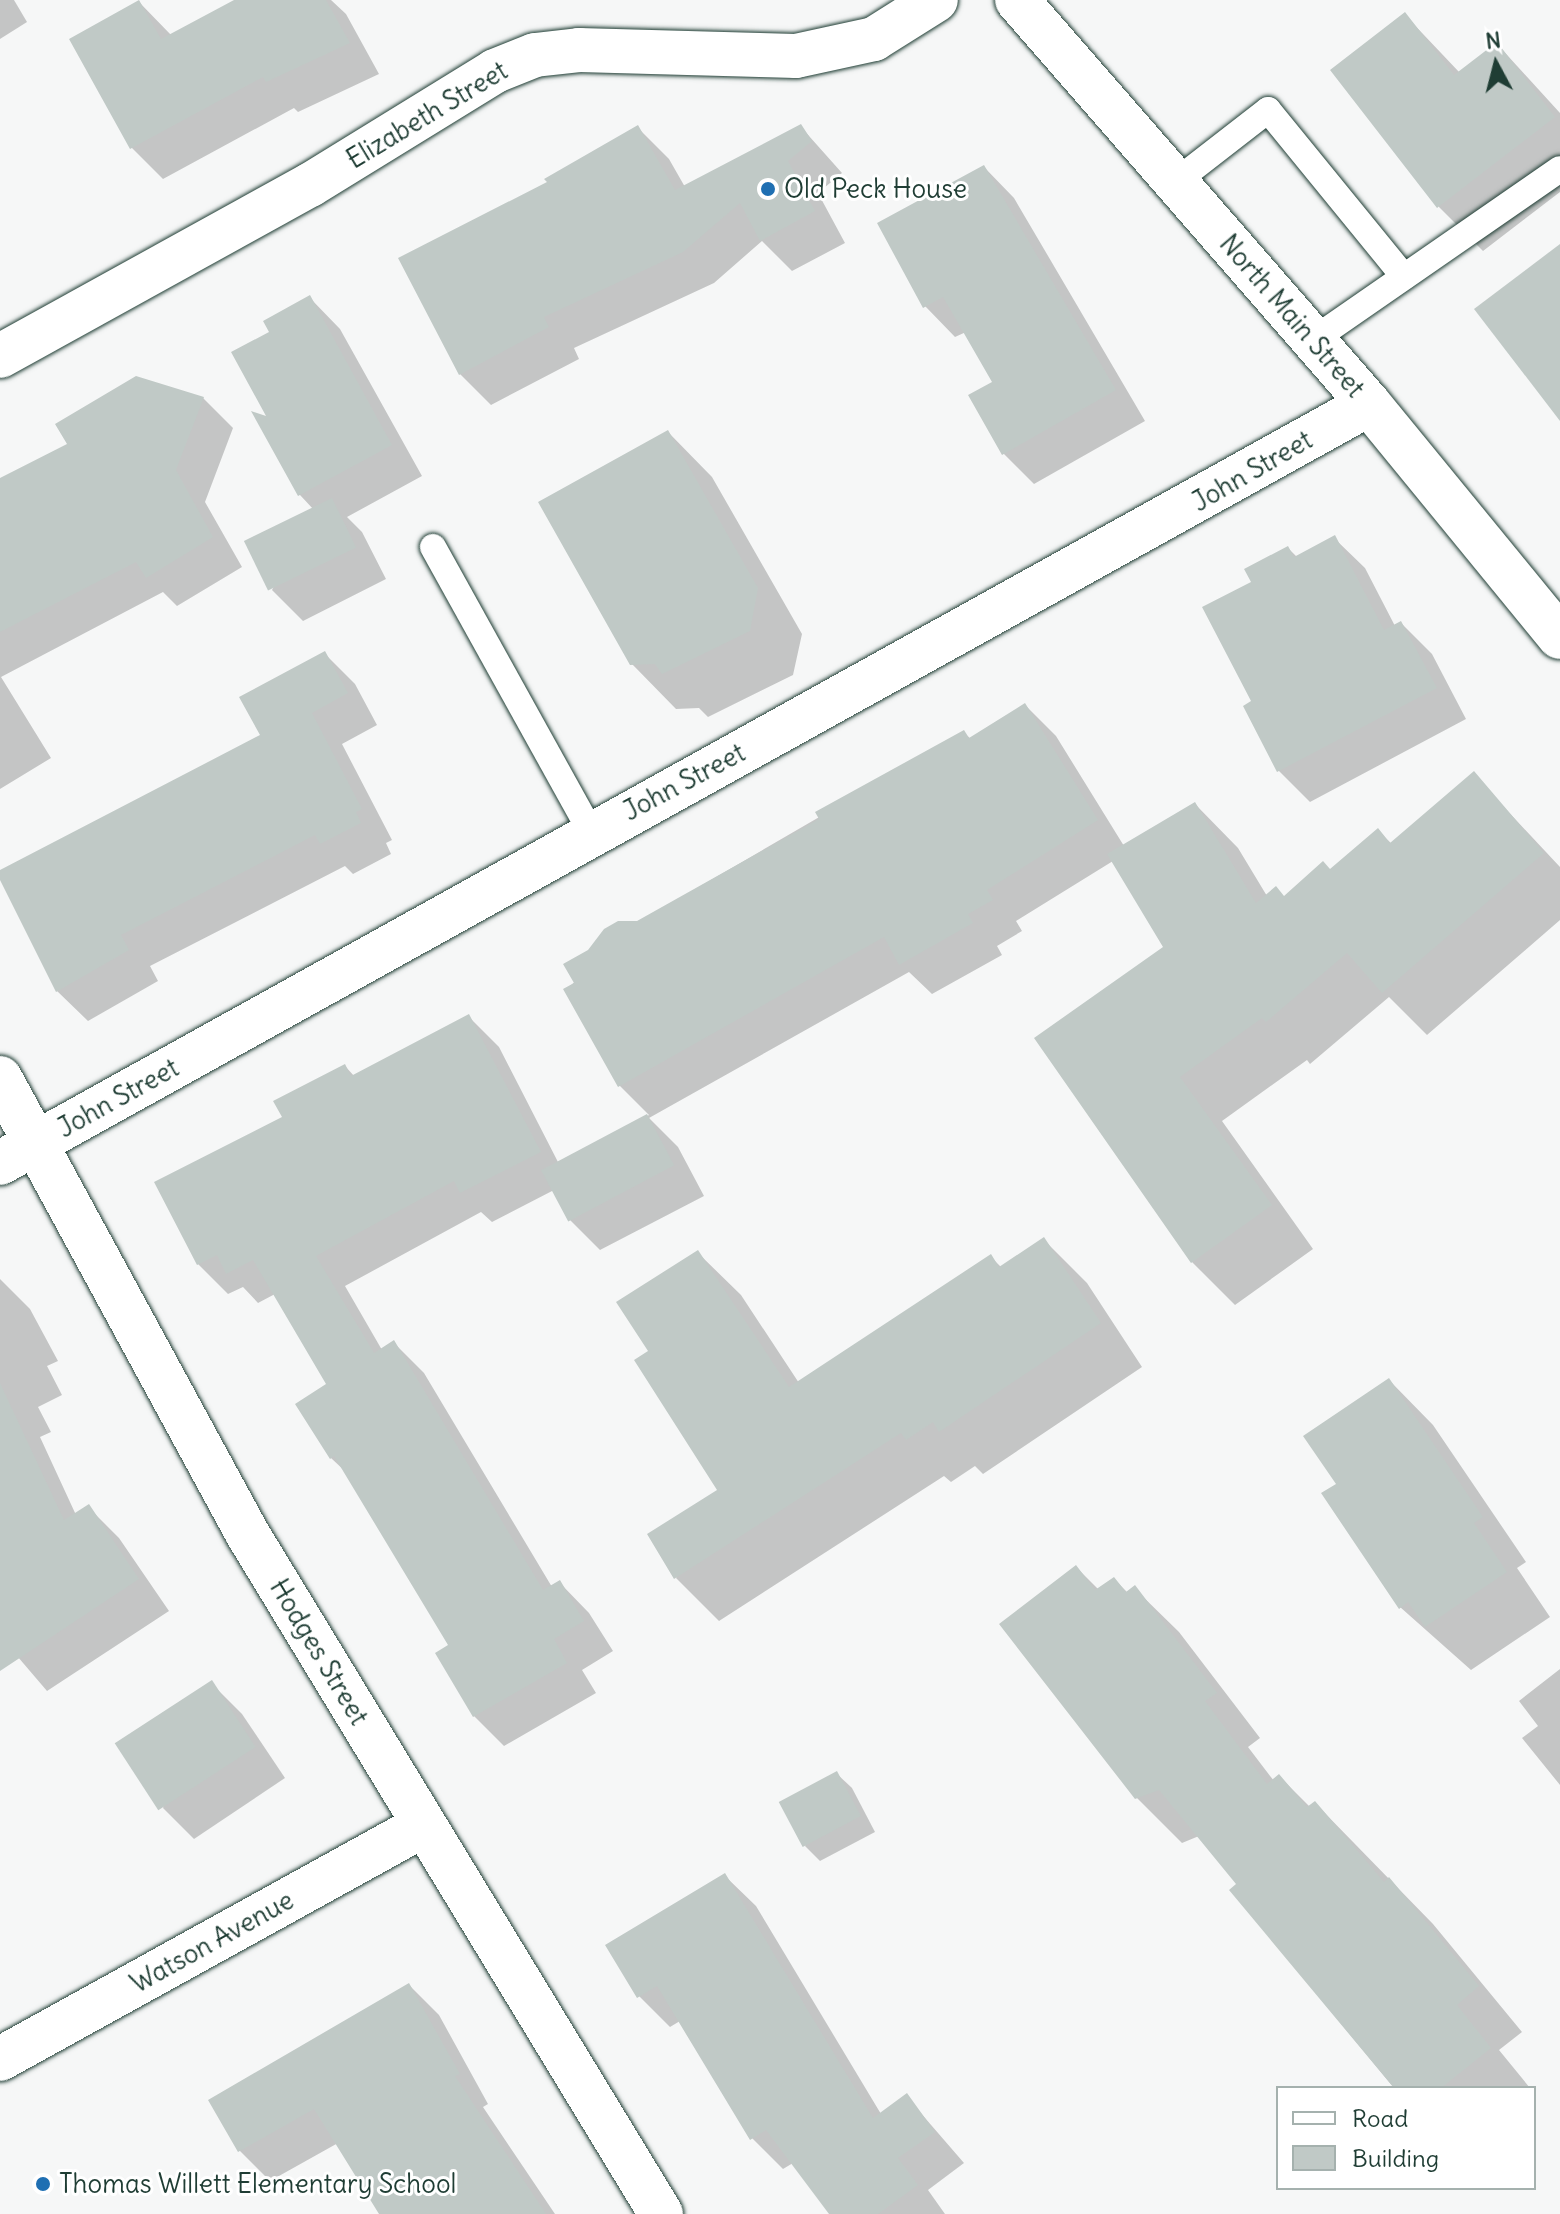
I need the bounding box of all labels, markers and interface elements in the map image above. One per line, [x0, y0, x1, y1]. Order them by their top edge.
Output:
north arrow [1456, 24, 1536, 104]
text: N [1484, 25, 1502, 55]
street label: Elizabeth Street [341, 55, 513, 175]
place label: Old Peck House [784, 173, 967, 205]
marker: Old Peck House [759, 180, 777, 198]
street label: North Main Street [1213, 228, 1371, 404]
street label: John Street [1186, 424, 1318, 518]
street label: John Street [618, 737, 750, 827]
street label: John Street [52, 1052, 184, 1144]
street label: Hodges Street [263, 1573, 375, 1731]
street label: Watson Avenue [125, 1884, 299, 2000]
legend [1276, 2086, 1536, 2190]
text: Road [1352, 2103, 1408, 2133]
text: Building [1352, 2143, 1439, 2173]
place label: Thomas Willett Elementary School [59, 2168, 456, 2200]
marker: Thomas Willett Elementary School [34, 2175, 52, 2193]

